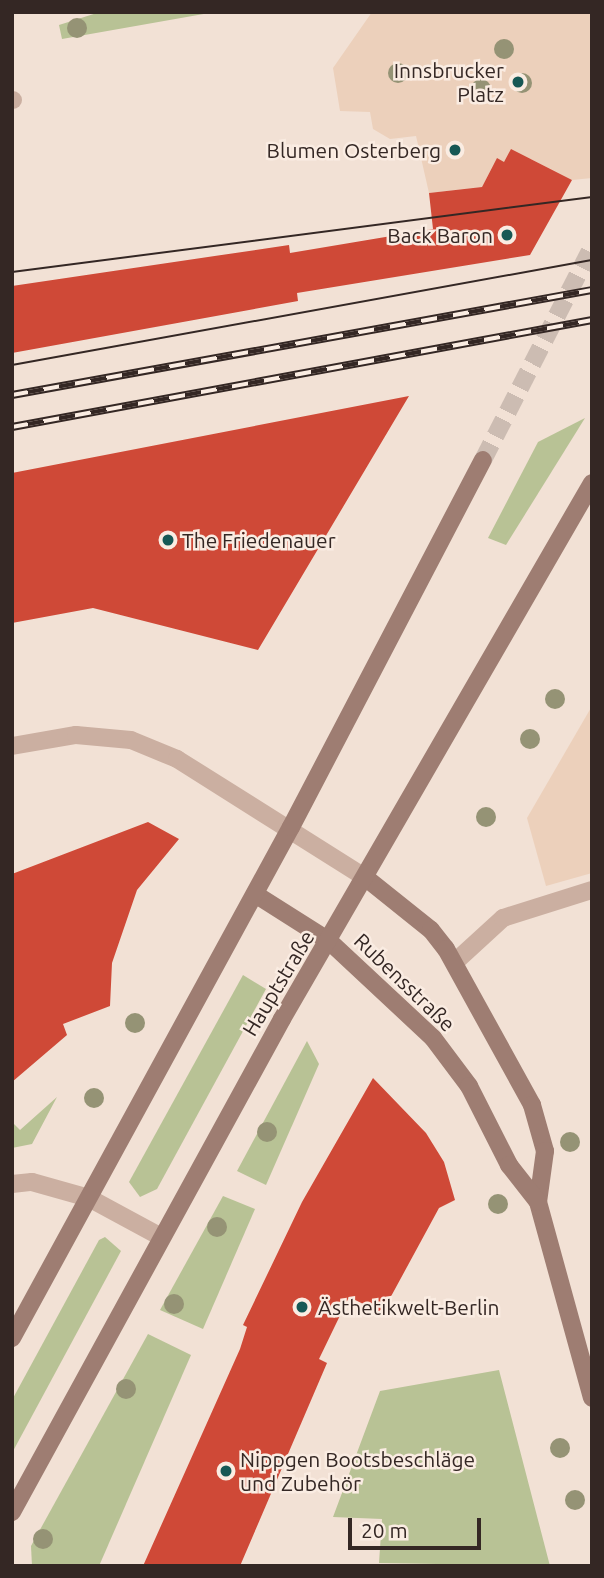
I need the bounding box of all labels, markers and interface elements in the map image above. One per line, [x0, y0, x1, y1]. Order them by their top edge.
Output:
place label: Innsbrucker Platz [394, 57, 504, 107]
marker: Innsbrucker Platz [510, 74, 526, 90]
place label: Blumen Osterberg [267, 137, 441, 163]
marker: Blumen Osterberg [447, 142, 463, 158]
place label: Back Baron [387, 222, 493, 248]
marker: Back Baron [499, 227, 515, 243]
place label: The Friedenauer [182, 527, 336, 553]
marker: The Friedenauer [160, 532, 176, 548]
street label: Hauptstraße [237, 926, 319, 1040]
street label: Rubensstraße [349, 928, 461, 1036]
place label: Ästhetikwelt-Berlin [318, 1294, 500, 1320]
marker: Ästhetikwelt-Berlin [292, 1297, 312, 1317]
place label: Nippgen Bootsbeschläge und Zubehör [240, 1446, 475, 1496]
marker: Nippgen Bootsbeschläge und Zubehör [218, 1463, 234, 1479]
scale bar [352, 1504, 485, 1548]
text: 20 m [361, 1518, 408, 1542]

